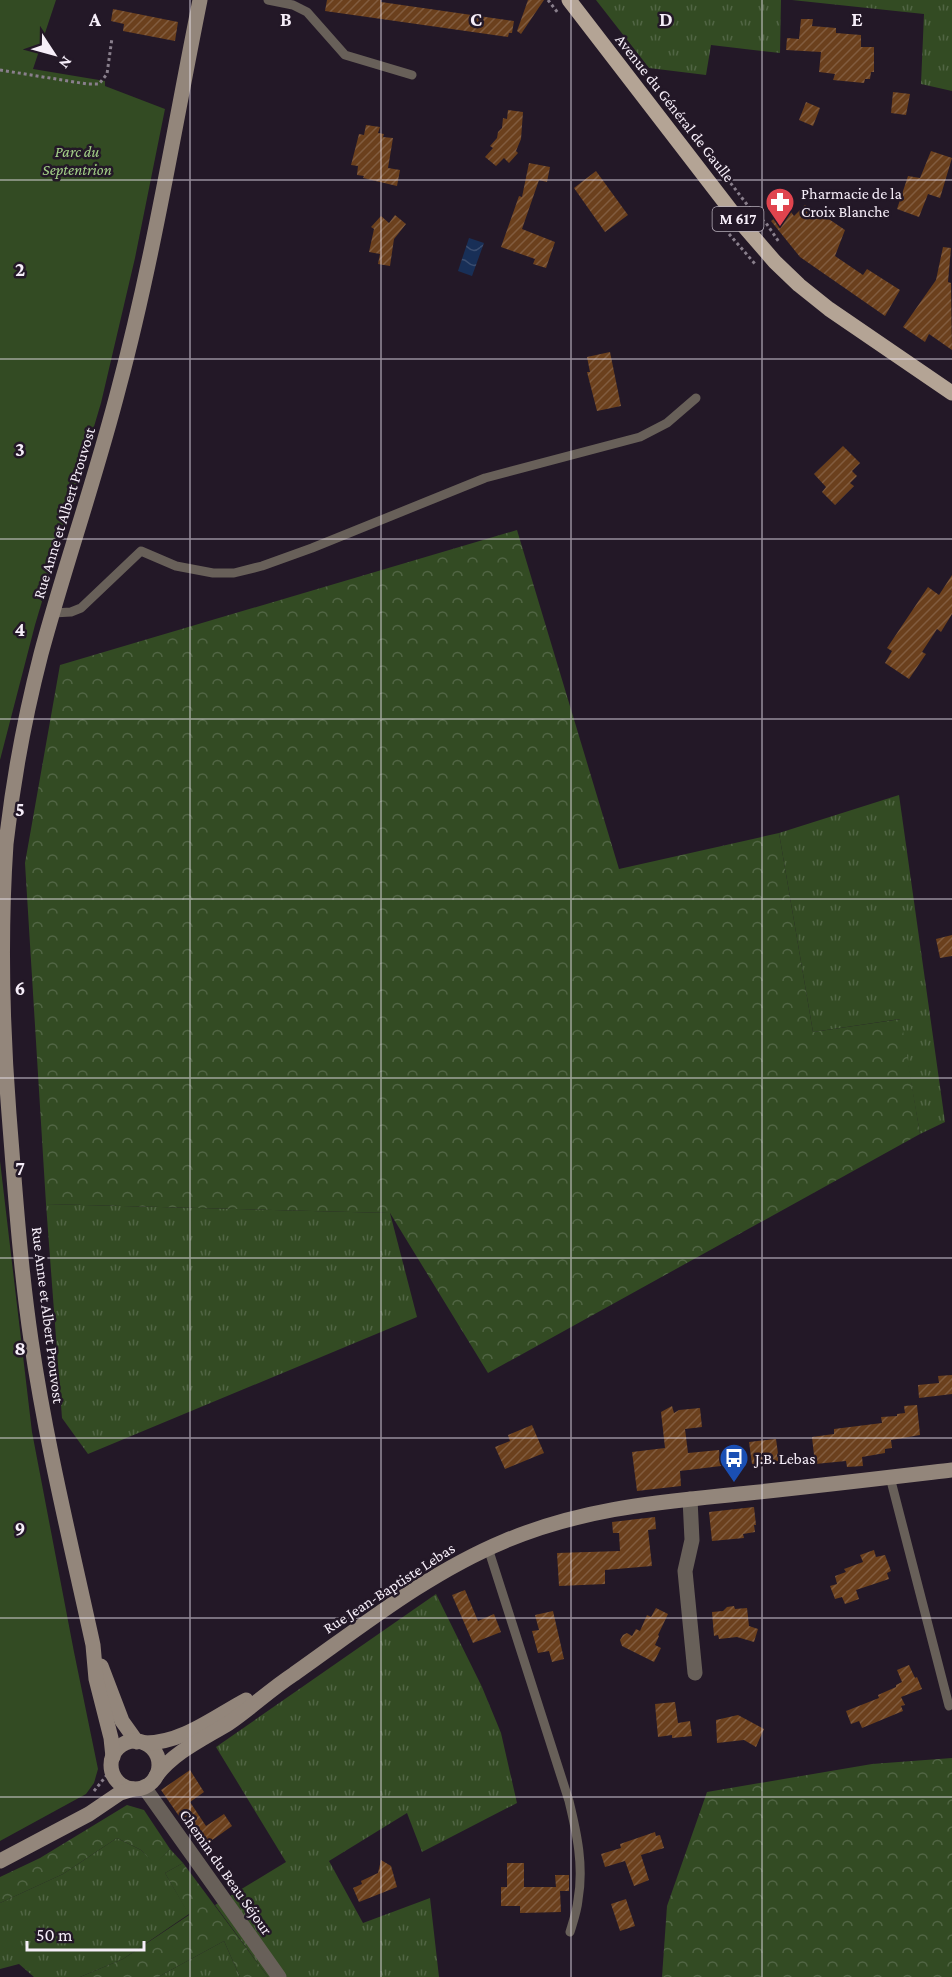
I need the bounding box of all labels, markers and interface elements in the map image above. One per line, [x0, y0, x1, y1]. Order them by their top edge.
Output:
text: A [88, 8, 102, 30]
text: B [280, 8, 292, 30]
text: C [470, 8, 482, 30]
text: D [659, 8, 673, 30]
text: E [851, 8, 863, 30]
north arrow [24, 24, 84, 84]
street label: Avenue du Général de Gaulle [612, 31, 738, 185]
text: N [56, 53, 76, 72]
park label: Parc du Septentrion [42, 143, 112, 179]
place label: Pharmacie de la Croix Blanche [801, 185, 903, 220]
pharmacy icon: Pharmacie de la Croix Blanche [764, 186, 796, 228]
road number: M 617 [712, 207, 764, 231]
text: 2 [15, 258, 25, 280]
street label: Rue Anne et Albert Prouvost [30, 425, 98, 601]
text: 3 [15, 438, 25, 460]
text: 4 [15, 618, 26, 640]
text: 5 [15, 798, 25, 820]
text: 6 [15, 977, 25, 999]
text: 7 [15, 1157, 25, 1179]
street label: Rue Anne et Albert Prouvost [29, 1226, 67, 1405]
text: 8 [14, 1337, 26, 1359]
bus stop icon: J.B. Lebas [718, 1442, 750, 1484]
place label: J.B. Lebas [753, 1450, 816, 1468]
text: 9 [15, 1517, 25, 1539]
street label: Rue Jean-Baptiste Lebas [320, 1539, 458, 1638]
street label: Chemin du Beau Séjour [176, 1806, 276, 1939]
scale bar [27, 1914, 144, 1952]
text: 50 m [36, 1925, 73, 1945]

